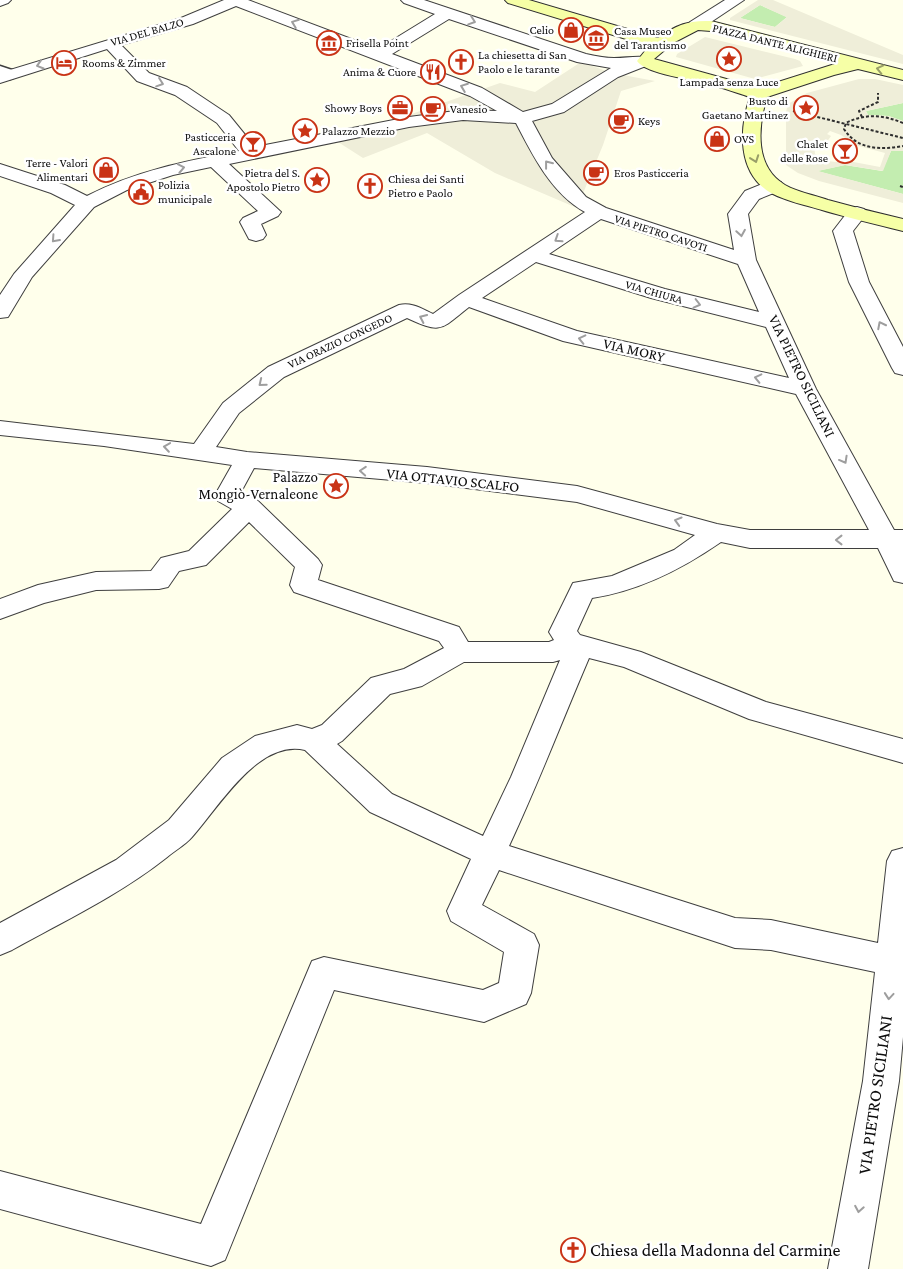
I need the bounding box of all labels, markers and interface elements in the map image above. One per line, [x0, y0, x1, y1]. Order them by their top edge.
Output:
street label: VIA DEL BALZO [109, 15, 185, 49]
one-way arrow [467, 15, 476, 25]
shop icon: Celio [558, 17, 584, 43]
one-way arrow [292, 19, 300, 29]
street label: PIAZZA DANTE ALIGHIERI [711, 21, 839, 65]
place label: Celio [529, 23, 554, 37]
place label: Casa Museo del Tarantismo [614, 24, 686, 52]
museum icon: Casa Museo del Tarantismo [583, 25, 609, 51]
museum icon: Frisella Point [316, 30, 342, 56]
place label: Frisella Point [346, 36, 410, 50]
place icon: Lampada senza Luce [716, 46, 742, 72]
place label: La chiesetta di San Paolo e le tarante [478, 48, 567, 76]
church icon: La chiesetta di San Paolo e le tarante [448, 49, 474, 75]
hotel icon: Rooms & Zimmer [51, 50, 77, 76]
place label: Rooms & Zimmer [82, 56, 167, 70]
one-way arrow [36, 59, 44, 69]
restaurant icon: Anima & Cuore [420, 59, 446, 85]
one-way arrow [875, 64, 884, 75]
place label: Anima & Cuore [343, 65, 416, 79]
place label: Lampada senza Luce [680, 75, 778, 89]
one-way arrow [155, 78, 164, 88]
one-way arrow [460, 83, 468, 93]
place label: Busto di Gaetano Martinez [702, 94, 788, 122]
office icon: Showy Boys [387, 95, 413, 121]
place icon: Busto di Gaetano Martinez [793, 95, 819, 121]
cafe icon: Vanesio [420, 96, 446, 122]
place label: Showy Boys [325, 101, 382, 115]
place label: Vanesio [450, 102, 487, 116]
cafe icon: Keys [608, 108, 634, 134]
place label: Keys [638, 114, 660, 128]
place icon: Palazzo Mezzio [292, 118, 318, 144]
place label: Palazzo Mezzio [322, 124, 395, 138]
shop icon: OVS [704, 126, 730, 152]
place label: Pasticceria Ascalone [185, 130, 236, 158]
bar icon: Pasticceria Ascalone [240, 131, 266, 157]
place label: OVS [734, 132, 755, 146]
place label: Chalet delle Rose [780, 137, 829, 165]
bar icon: Chalet delle Rose [832, 138, 858, 164]
one-way arrow [750, 154, 760, 163]
place label: Terre - Valori Alimentari [26, 156, 88, 184]
shop icon: Terre - Valori Alimentari [93, 157, 119, 183]
one-way arrow [545, 160, 554, 170]
cafe icon: Eros Pasticceria [583, 160, 609, 186]
one-way arrow [177, 163, 186, 173]
place label: Pietra del S. Apostolo Pietro [227, 166, 300, 194]
place label: Eros Pasticceria [614, 166, 689, 180]
place icon: Pietra del S. Apostolo Pietro [304, 167, 330, 193]
place label: Chiesa dei Santi Pietro e Paolo [388, 172, 464, 200]
church icon: Chiesa dei Santi Pietro e Paolo [357, 173, 383, 199]
place label: Polizia municipale [158, 178, 212, 206]
public building icon: Polizia municipale [128, 179, 154, 205]
street label: VIA PIETRO CAVOTI [613, 211, 710, 255]
one-way arrow [736, 228, 746, 237]
one-way arrow [554, 233, 564, 242]
one-way arrow [52, 234, 61, 243]
street label: VIA CHIURA [624, 277, 684, 307]
one-way arrow [693, 298, 702, 309]
street label: VIA ORAZIO CONGEDO [285, 311, 395, 371]
street label: VIA PIETRO SICILIANI [765, 312, 839, 440]
one-way arrow [419, 313, 428, 324]
one-way arrow [877, 321, 887, 330]
one-way arrow [578, 334, 587, 345]
street label: VIA MORY [602, 335, 666, 365]
one-way arrow [753, 373, 762, 384]
one-way arrow [259, 377, 268, 386]
one-way arrow [163, 442, 171, 453]
one-way arrow [837, 454, 847, 463]
one-way arrow [359, 465, 367, 476]
street label: VIA OTTAVIO SCALFO [386, 465, 520, 495]
place label: Palazzo Mongiò-Vernaleone [199, 469, 318, 503]
place icon: Palazzo Mongiò-Vernaleone [323, 473, 349, 499]
one-way arrow [675, 517, 683, 527]
one-way arrow [834, 535, 842, 545]
one-way arrow [883, 992, 894, 1000]
street label: VIA PIETRO SICILIANI [854, 1014, 896, 1176]
one-way arrow [854, 1204, 864, 1213]
church icon: Chiesa della Madonna del Carmine [560, 1237, 586, 1263]
place label: Chiesa della Madonna del Carmine [590, 1240, 841, 1260]

